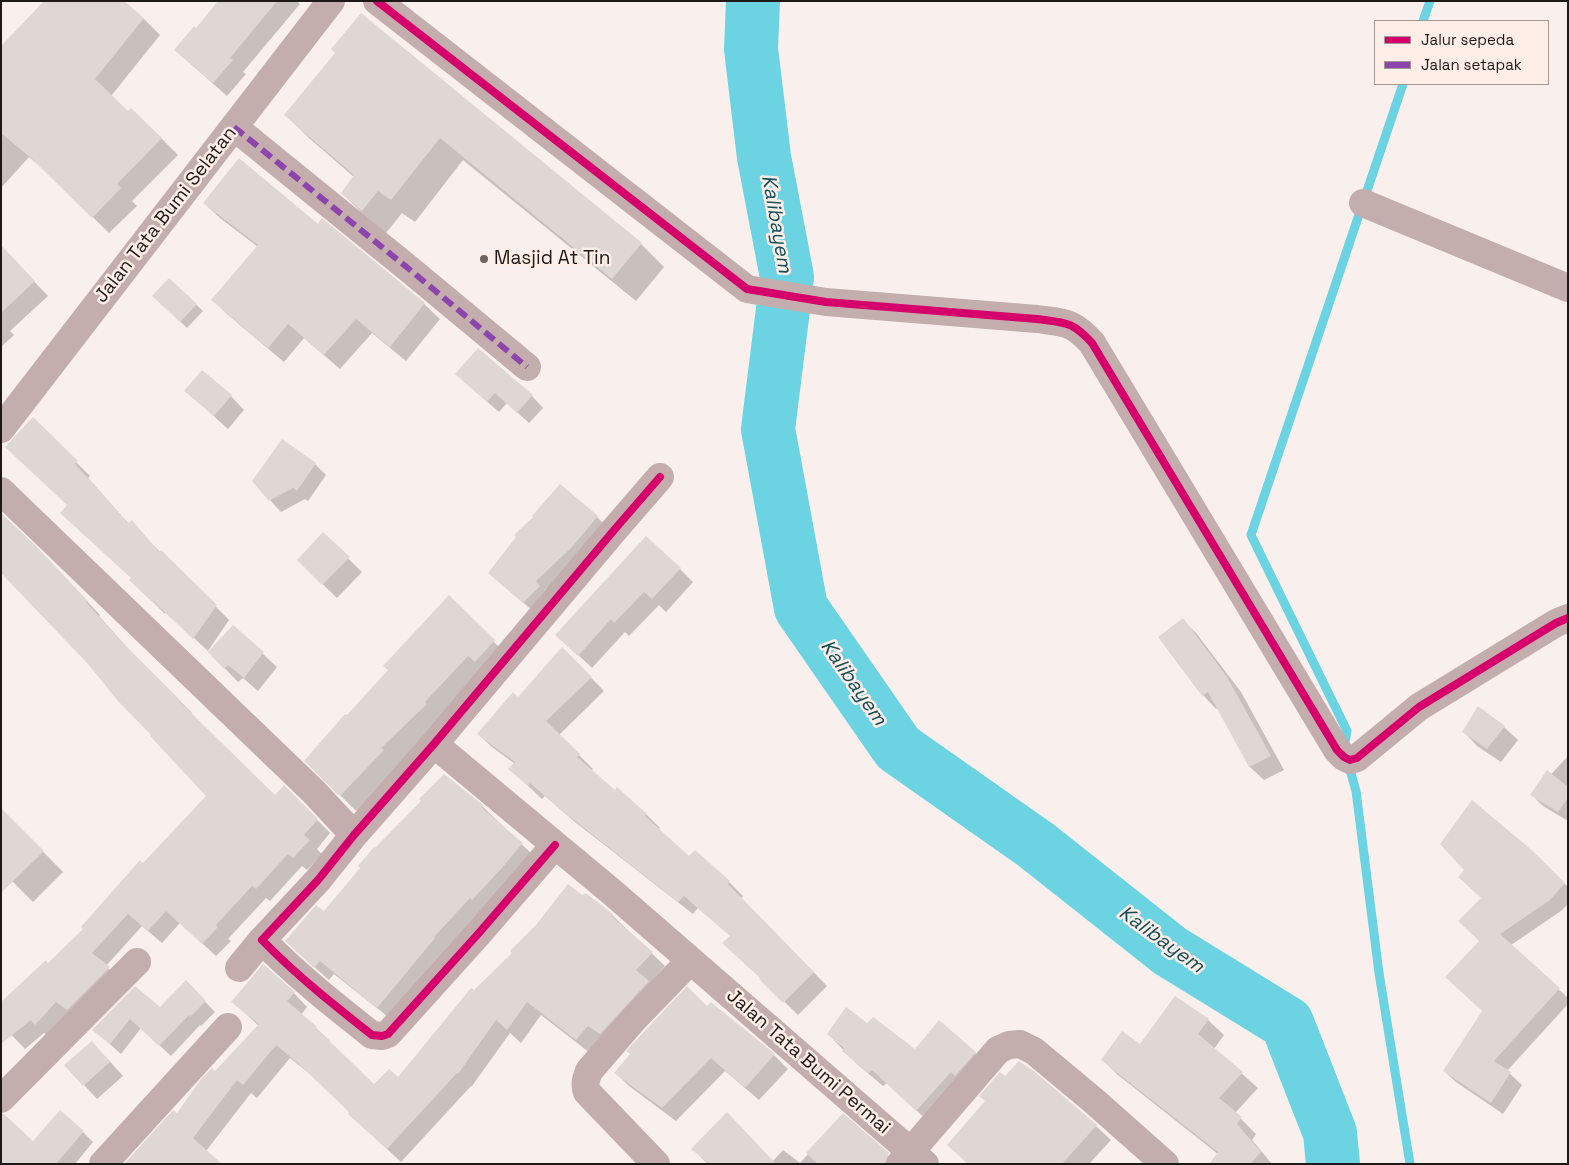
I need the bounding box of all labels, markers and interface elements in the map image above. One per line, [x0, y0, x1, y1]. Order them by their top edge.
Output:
legend [1374, 20, 1549, 85]
text: Jalur sepeda [1421, 30, 1514, 49]
text: Jalan setapak [1421, 55, 1522, 74]
street label: Jalan Tata Bumi Selatan [90, 122, 242, 308]
water label: Kalibayem [756, 173, 796, 275]
place label: Masjid At Tin [494, 248, 610, 270]
marker: Masjid At Tin [478, 253, 490, 265]
water label: Kalibayem [815, 636, 891, 730]
water label: Kalibayem [1114, 901, 1208, 979]
street label: Jalan Tata Bumi Permai [721, 985, 895, 1139]

